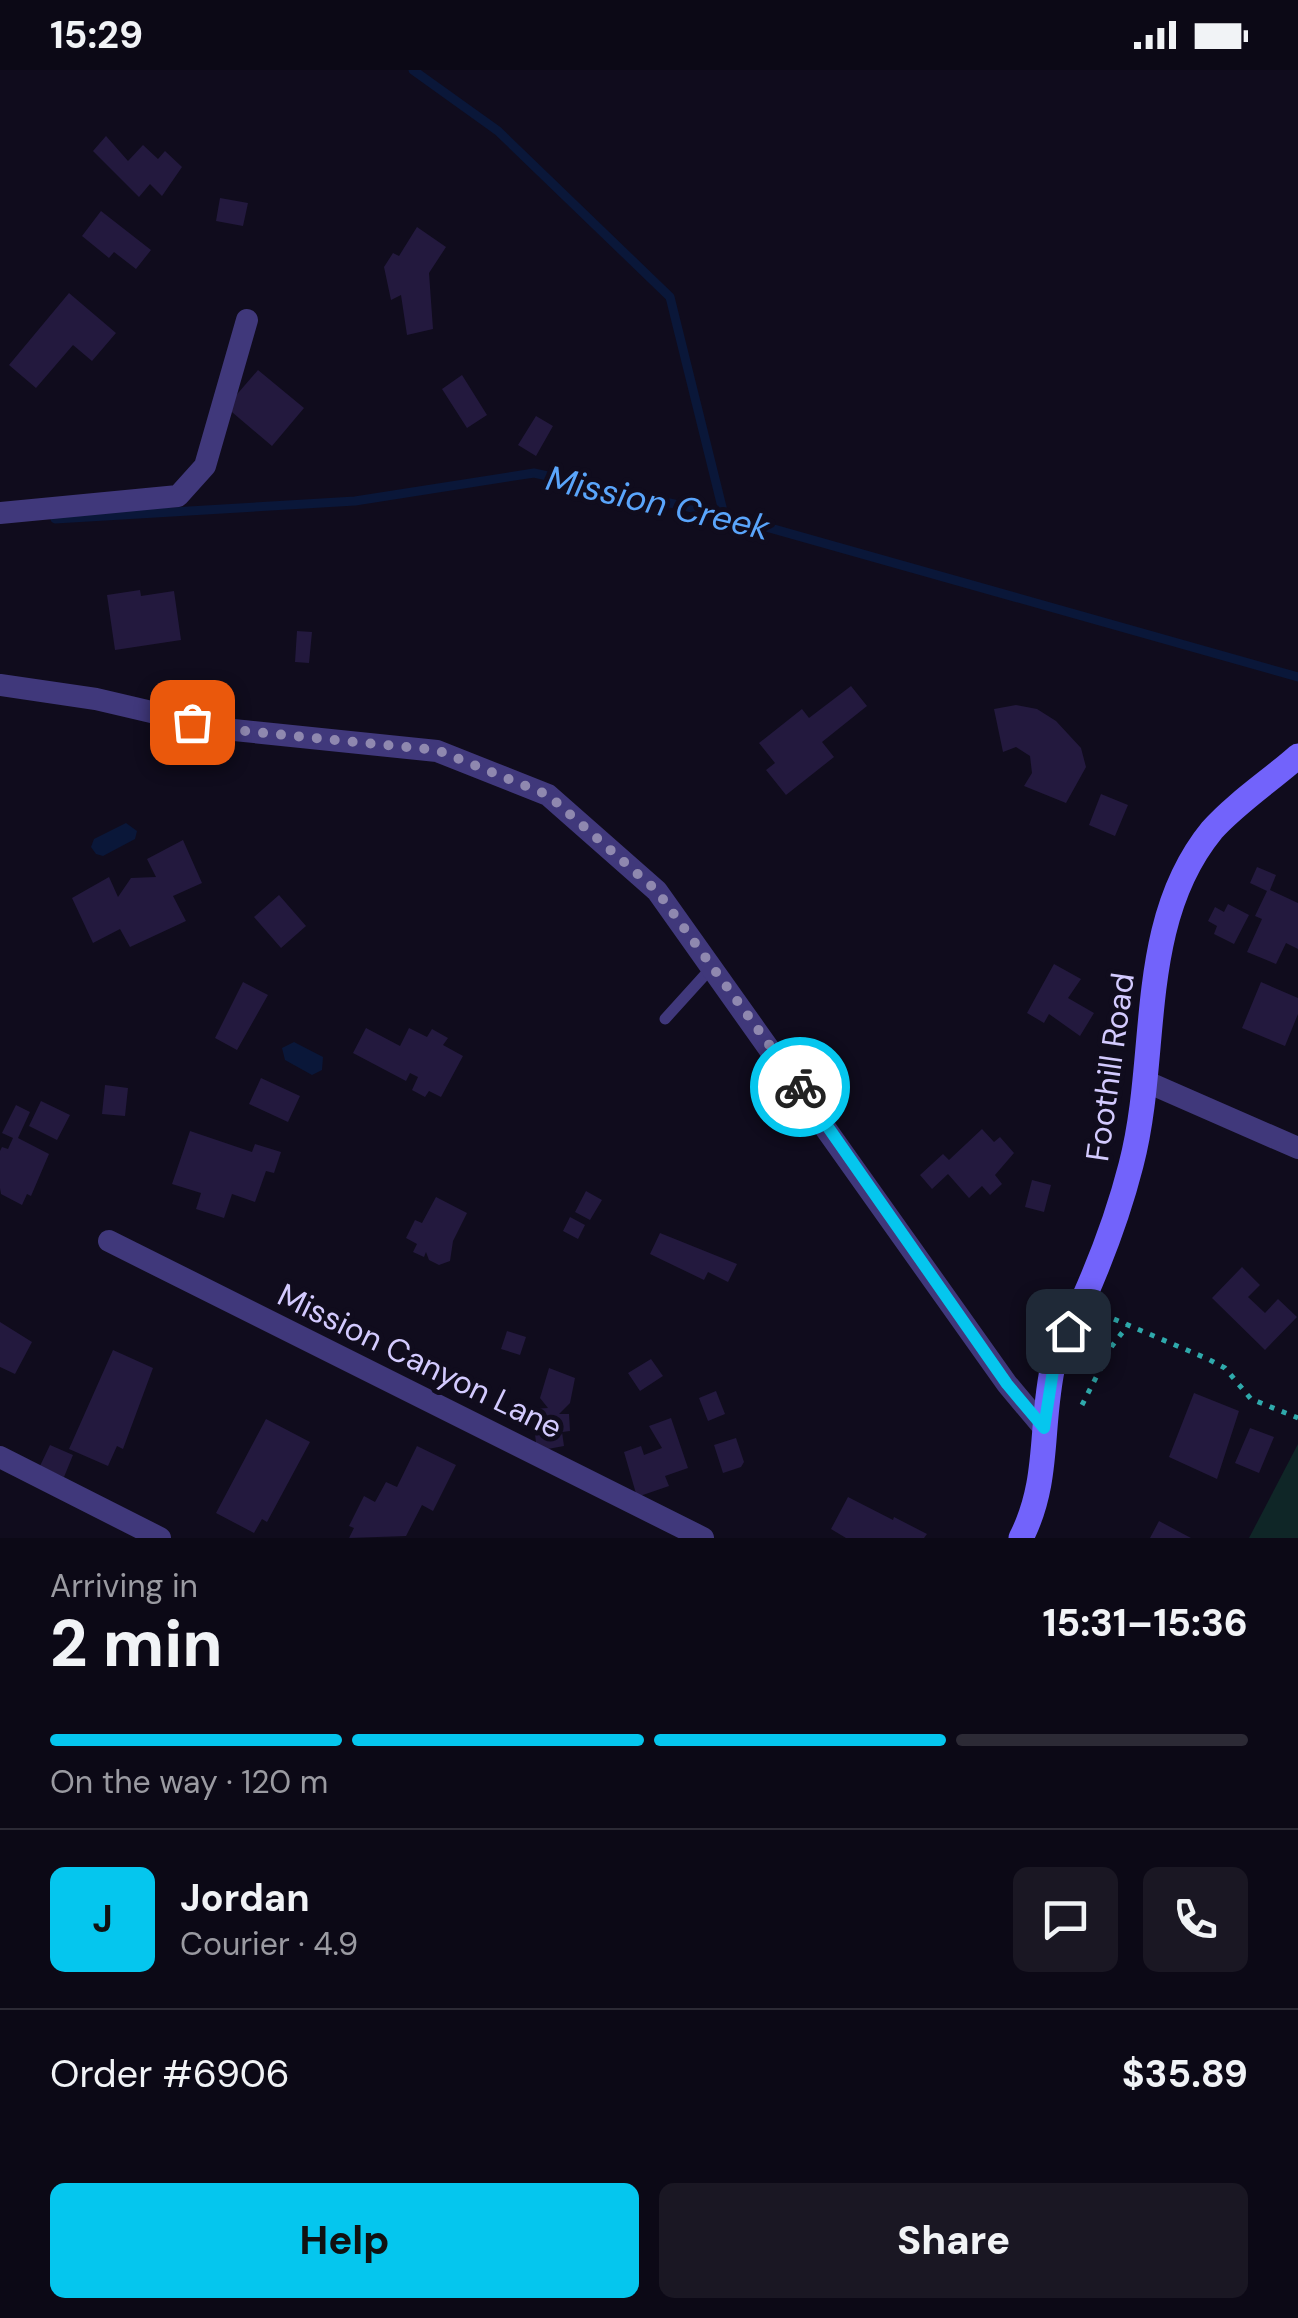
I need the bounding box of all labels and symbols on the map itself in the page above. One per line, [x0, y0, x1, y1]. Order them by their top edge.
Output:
water label: Mission Creek [542, 455, 774, 551]
pin [150, 680, 235, 765]
street label: Foothill Road [1076, 970, 1144, 1164]
courier [750, 1037, 850, 1137]
street label: Mission Canyon Lane [271, 1274, 569, 1448]
pin [1026, 1289, 1111, 1374]

